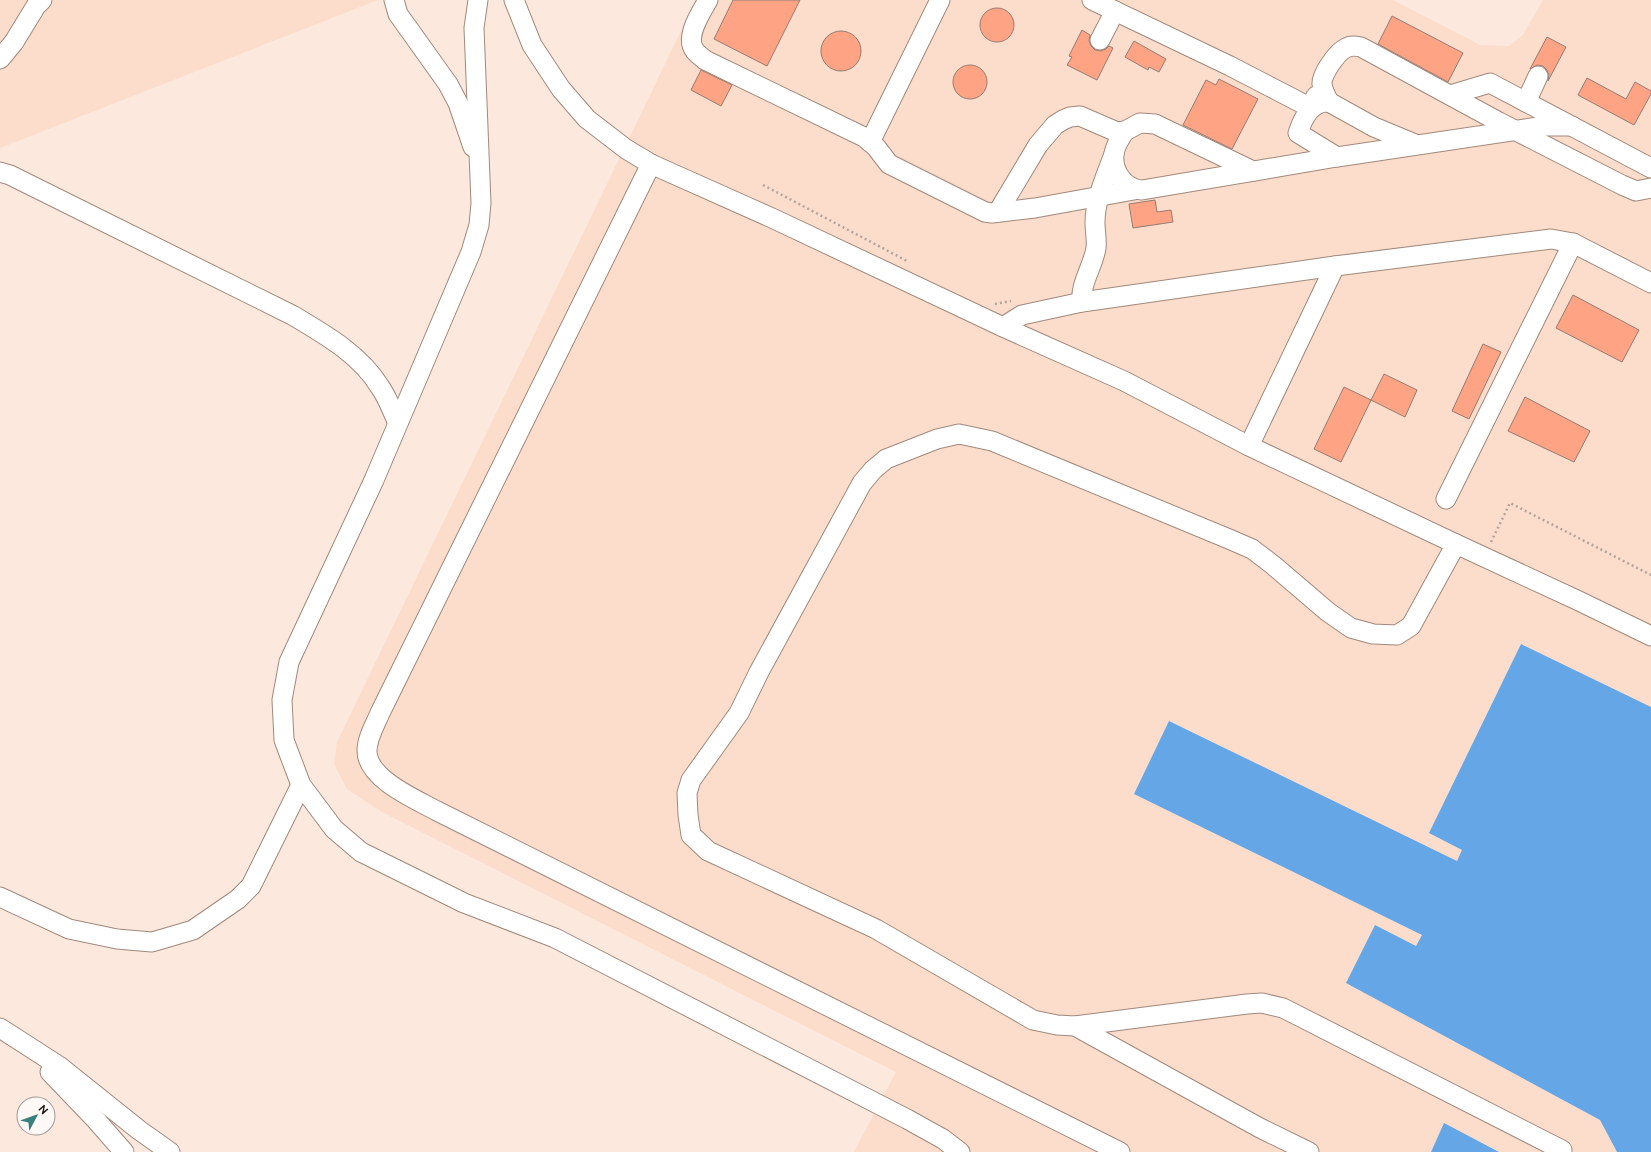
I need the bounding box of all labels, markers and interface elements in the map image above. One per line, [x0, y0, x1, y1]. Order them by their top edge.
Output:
north arrow [16, 1096, 56, 1136]
text: N [36, 1102, 51, 1116]

